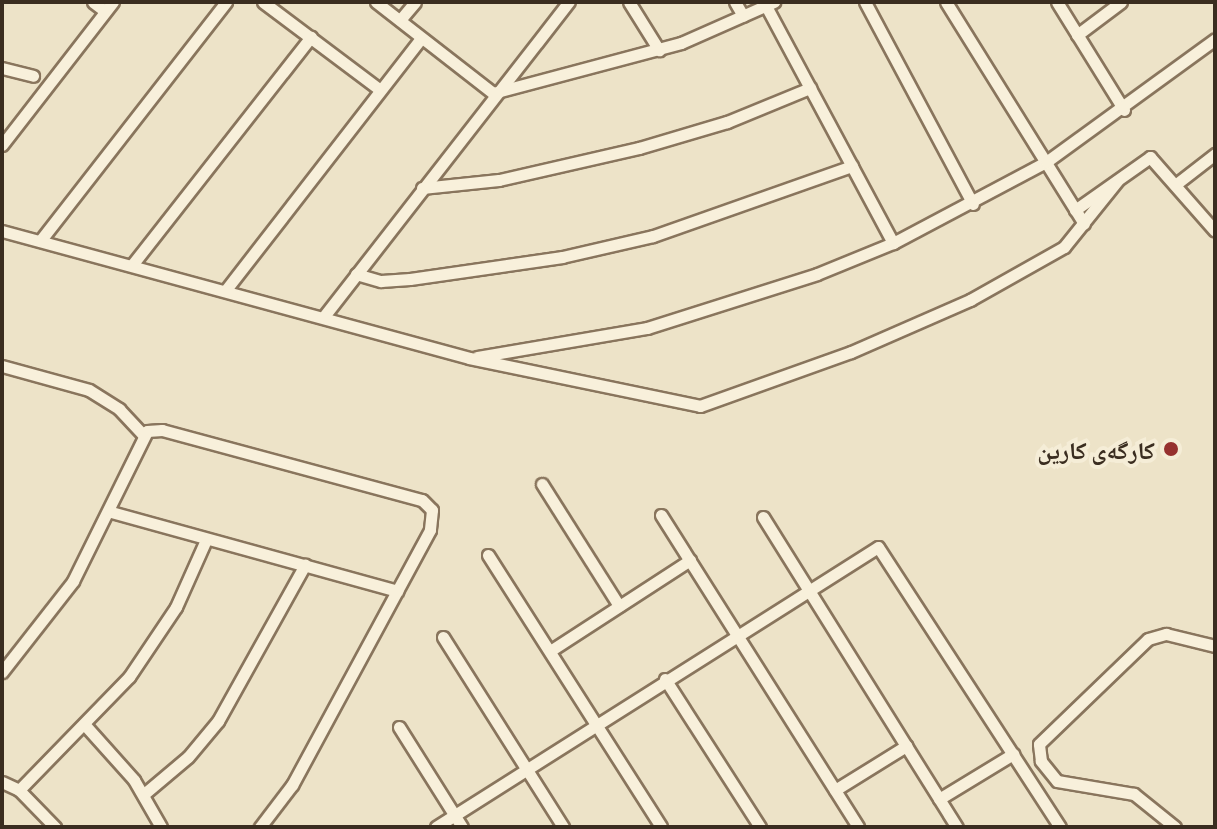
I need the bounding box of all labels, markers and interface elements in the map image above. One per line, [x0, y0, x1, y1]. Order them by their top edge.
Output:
place label: کارگەی کارین [1037, 435, 1155, 463]
marker: کارگەی کارین [1162, 440, 1180, 458]

